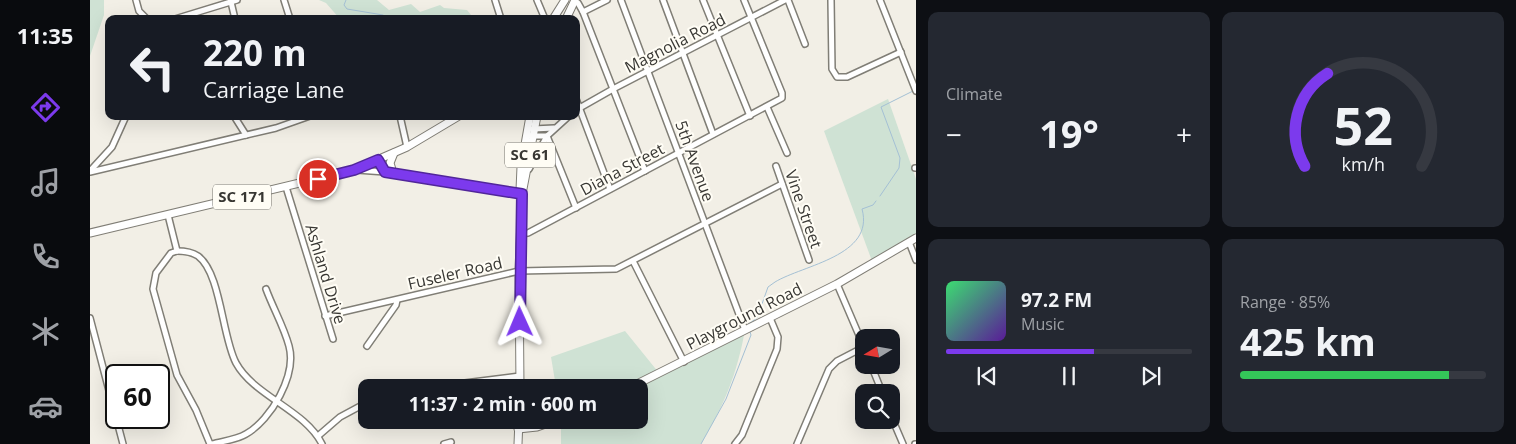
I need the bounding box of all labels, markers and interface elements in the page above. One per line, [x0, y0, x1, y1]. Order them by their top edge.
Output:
street label: Magnolia Road [621, 8, 729, 78]
text: 11:35 [17, 20, 73, 50]
text: 220 m [203, 29, 307, 76]
icon: left [120, 35, 185, 100]
text: Carriage Lane [203, 74, 344, 104]
text: Climate [946, 83, 1003, 105]
text: 52 [1333, 89, 1393, 160]
icon: directions [28, 90, 63, 125]
text: 19° [1039, 107, 1099, 159]
text: − [946, 115, 962, 153]
text: + [1176, 115, 1192, 153]
street label: 5th Avenue [670, 118, 720, 204]
street label: Diana Street [576, 138, 668, 200]
road number: SC 61 [505, 142, 555, 168]
text: km/h [1341, 152, 1385, 176]
pin [297, 158, 339, 200]
icon: music [28, 165, 63, 200]
icon: arrive [304, 165, 332, 193]
street label: Vine Street [780, 167, 828, 251]
road number: SC 171 [213, 184, 271, 210]
street label: Ashland Drive [300, 221, 352, 327]
icon: phone [28, 239, 63, 274]
street label: Fuseler Road [405, 251, 505, 295]
street label: Playground Road [682, 277, 806, 355]
text: 97.2 FM [1021, 287, 1092, 313]
text: Range · 85% [1240, 291, 1330, 313]
position arrow [493, 295, 545, 347]
text: Music [1021, 313, 1065, 335]
icon: climate [28, 314, 63, 349]
text: 425 km [1240, 315, 1376, 367]
north arrow [855, 329, 900, 374]
map controls [855, 329, 900, 429]
icon: previous [973, 362, 1001, 390]
icon: pause [1055, 362, 1083, 390]
icon: next [1137, 362, 1165, 390]
speed limit sign: 60 [105, 364, 170, 429]
button: search [855, 384, 900, 429]
icon: car [28, 389, 63, 424]
text: 11:37 · 2 min · 600 m [409, 391, 597, 417]

